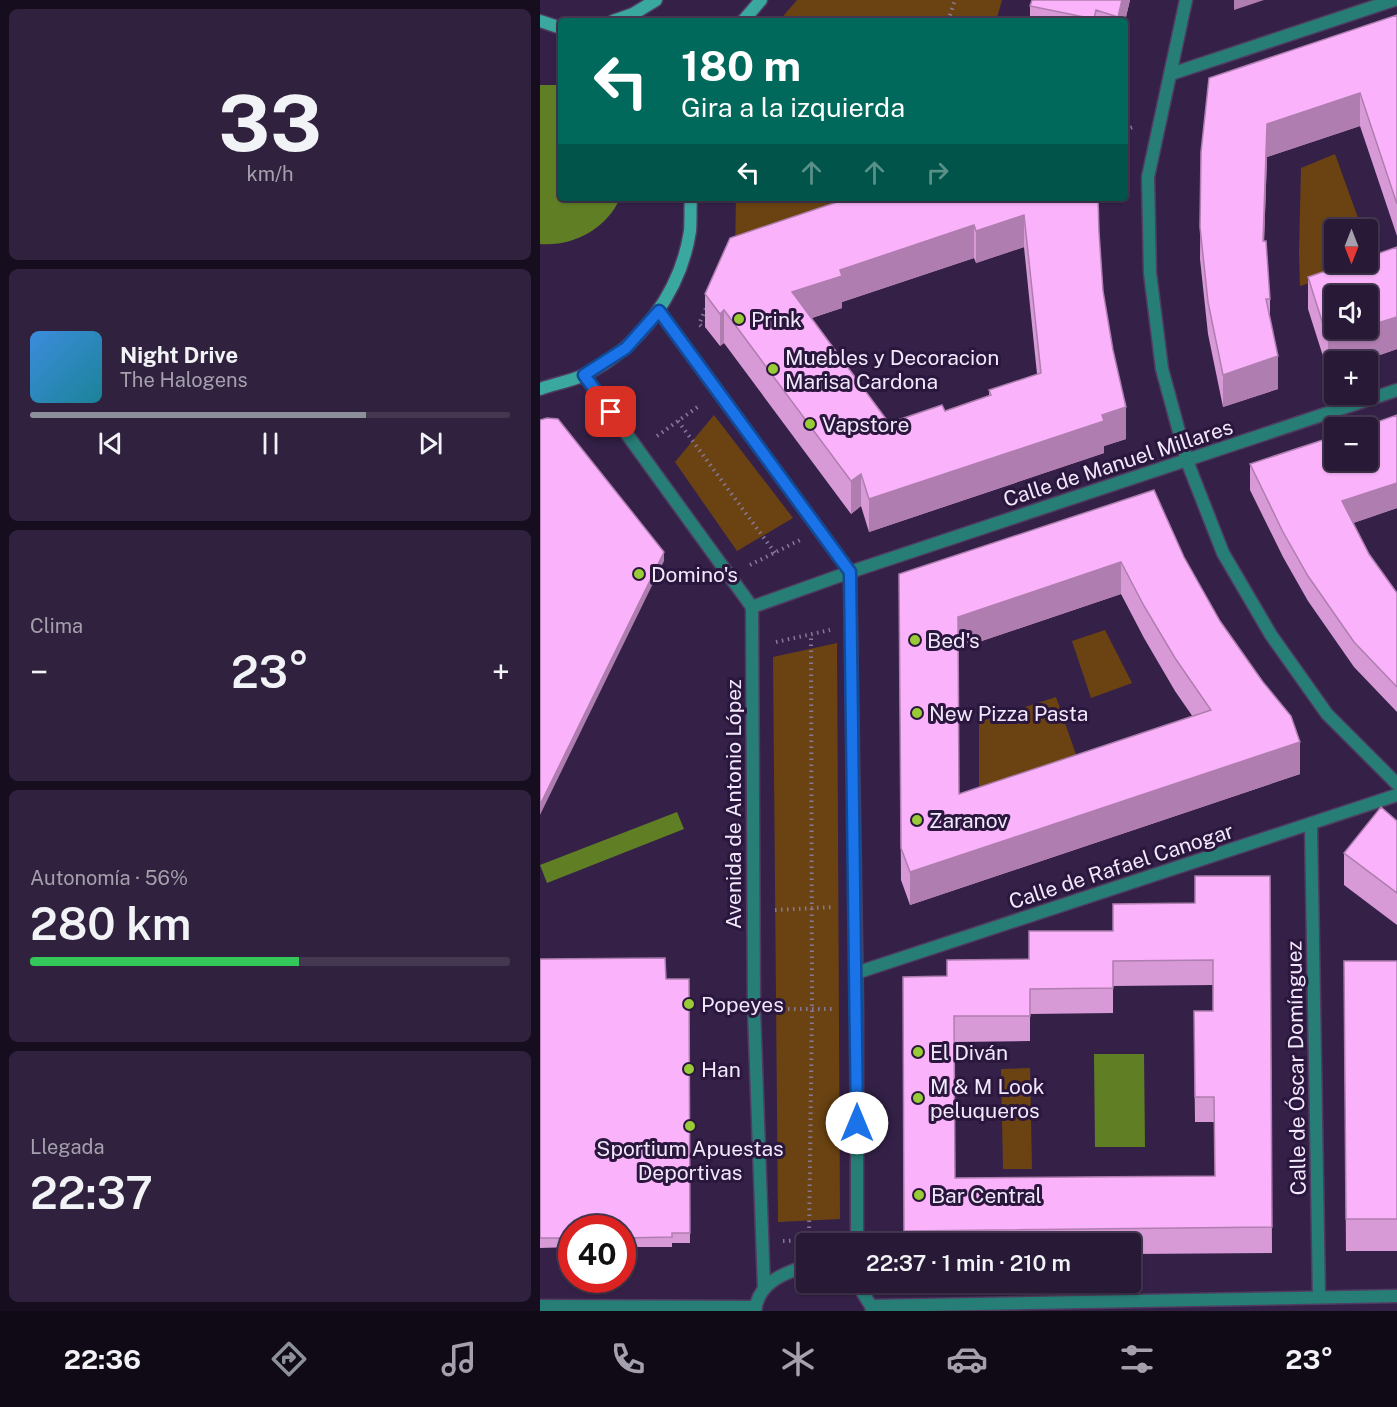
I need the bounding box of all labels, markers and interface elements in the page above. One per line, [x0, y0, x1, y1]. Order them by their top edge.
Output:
text: 180 m [681, 41, 801, 90]
icon: left [582, 42, 660, 120]
text: 33 [218, 77, 322, 169]
text: Gira a la izquierda [681, 91, 905, 123]
icon: left [732, 156, 765, 189]
icon: ahead [795, 156, 828, 189]
icon: ahead [858, 156, 891, 189]
icon: right [921, 156, 954, 189]
text: km/h [246, 162, 294, 186]
north arrow [1324, 219, 1378, 273]
map controls [1324, 219, 1378, 471]
button: sound [1324, 285, 1378, 339]
place label: Prink [751, 307, 802, 332]
marker: Prink [732, 312, 746, 326]
text: Night Drive [120, 342, 238, 368]
place label: Muebles y Decoracion Marisa Cardona [785, 345, 999, 394]
button: + [1324, 351, 1378, 405]
marker: Muebles y Decoracion Marisa Cardona [766, 362, 780, 376]
text: The Halogens [120, 368, 248, 392]
pin [585, 386, 636, 437]
icon: arrive [594, 395, 627, 428]
place label: Vapstore [822, 412, 909, 437]
street label: Calle de Manuel Millares [1000, 414, 1236, 512]
marker: Vapstore [803, 417, 817, 431]
button: − [1324, 417, 1378, 471]
icon: previous [94, 427, 127, 460]
icon: pause [254, 427, 287, 460]
icon: next [414, 427, 447, 460]
place label: Domino's [651, 562, 738, 587]
marker: Domino's [632, 567, 646, 581]
text: Clima [30, 614, 83, 638]
place label: Bed's [927, 628, 980, 653]
marker: Bed's [908, 633, 922, 647]
text: 23° [231, 645, 309, 698]
text: − [30, 653, 48, 691]
text: + [492, 653, 510, 691]
street label: Avenida de Antonio López [721, 679, 746, 929]
place label: New Pizza Pasta [929, 701, 1088, 726]
marker: New Pizza Pasta [910, 706, 924, 720]
place label: Zaranov [929, 808, 1008, 833]
marker: Zaranov [910, 813, 924, 827]
street label: Calle de Rafael Canogar [1005, 818, 1237, 914]
text: Autonomía · 56% [30, 866, 188, 890]
text: 280 km [30, 897, 192, 950]
street label: Calle de Óscar Domínguez [1281, 941, 1311, 1195]
place label: Popeyes [701, 992, 784, 1017]
marker: Popeyes [682, 997, 696, 1011]
place label: El Diván [930, 1040, 1008, 1065]
marker: El Diván [911, 1045, 925, 1059]
place label: Han [701, 1057, 741, 1082]
marker: Han [682, 1062, 696, 1076]
place label: M & M Look peluqueros [930, 1074, 1045, 1123]
position arrow [825, 1091, 889, 1155]
marker: M & M Look peluqueros [911, 1091, 925, 1105]
marker: Sportium Apuestas Deportivas [683, 1119, 697, 1133]
text: Llegada [30, 1135, 105, 1159]
place label: Sportium Apuestas Deportivas [596, 1136, 784, 1185]
text: 22:37 [30, 1166, 153, 1219]
place label: Bar Central [931, 1183, 1042, 1208]
marker: Bar Central [912, 1188, 926, 1202]
speed limit sign: 40 [558, 1215, 636, 1293]
text: 22:37 · 1 min · 210 m [866, 1250, 1071, 1276]
icon: directions [268, 1338, 310, 1380]
icon: music [438, 1338, 480, 1380]
icon: phone [607, 1338, 649, 1380]
icon: climate [777, 1338, 819, 1380]
icon: car [946, 1338, 988, 1380]
icon: filters [1116, 1338, 1158, 1380]
text: 22:36 [64, 1343, 141, 1375]
text: 23° [1285, 1343, 1333, 1375]

